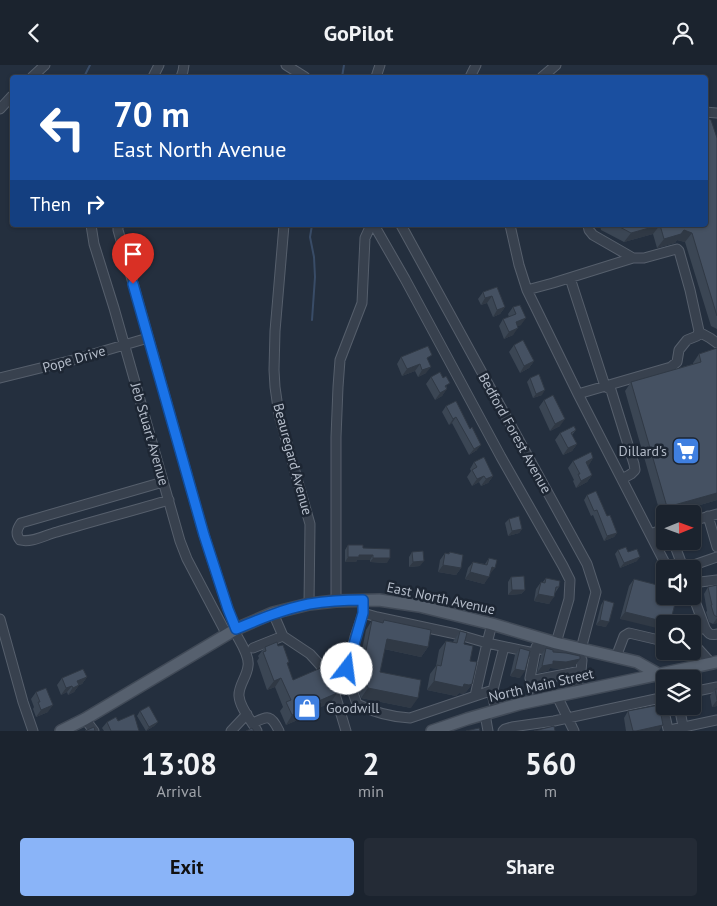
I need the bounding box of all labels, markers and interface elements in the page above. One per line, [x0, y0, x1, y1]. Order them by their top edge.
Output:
icon: back [20, 19, 48, 47]
text: GoPilot [324, 19, 393, 47]
icon: person [669, 19, 697, 47]
text: 70 m [113, 91, 190, 137]
icon: left [30, 95, 95, 160]
text: East North Avenue [113, 135, 286, 163]
icon: right [81, 190, 109, 218]
text: Then [30, 192, 71, 216]
pin [112, 233, 154, 284]
icon: arrive [119, 240, 147, 268]
street label: Pope Drive [40, 341, 108, 377]
street label: Bedford Forest Avenue [474, 370, 556, 496]
street label: Jeb Stuart Avenue [126, 380, 173, 487]
street label: Beauregard Avenue [269, 401, 317, 517]
supermarket icon: Dillard's [671, 436, 701, 466]
place label: Dillard's [619, 442, 667, 460]
north arrow [656, 505, 701, 550]
map controls [656, 505, 701, 715]
button: sound [656, 560, 701, 605]
street label: East North Avenue [385, 578, 497, 618]
button: search [656, 615, 701, 660]
position arrow [320, 642, 372, 694]
street label: North Main Street [487, 664, 595, 706]
button: layers [656, 670, 701, 715]
shop icon: Goodwill [292, 693, 322, 723]
place label: Goodwill [326, 699, 379, 717]
text: 13:08 [141, 744, 217, 783]
text: 2 [363, 744, 380, 783]
text: 560 [525, 744, 576, 783]
text: Arrival [157, 781, 201, 801]
text: min [358, 781, 384, 801]
text: m [544, 781, 557, 801]
button: Exit [20, 838, 354, 896]
button: Share [364, 838, 697, 896]

